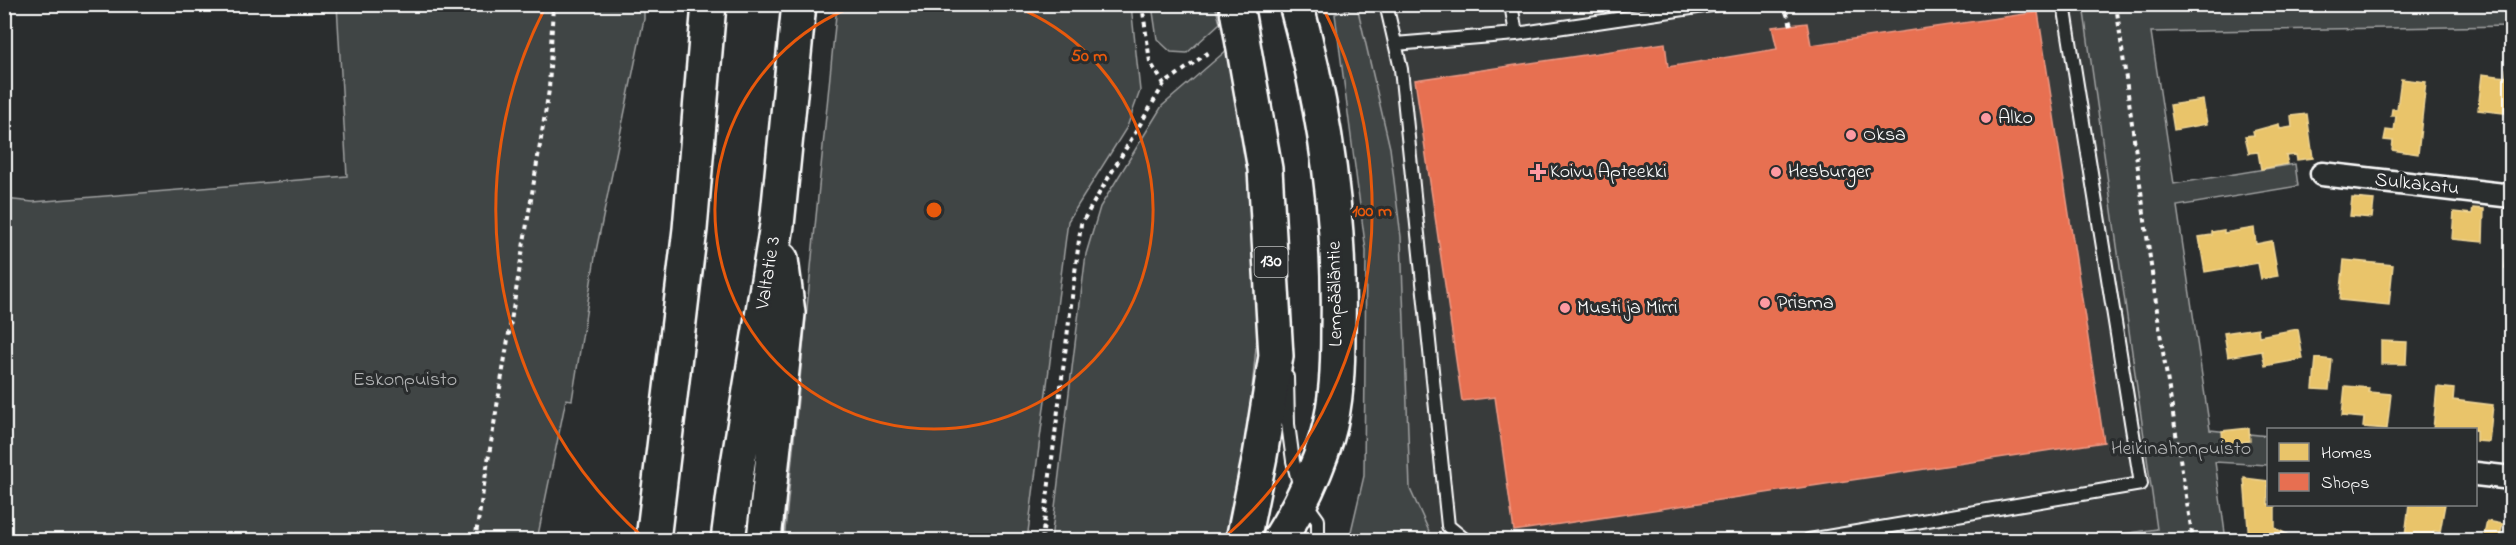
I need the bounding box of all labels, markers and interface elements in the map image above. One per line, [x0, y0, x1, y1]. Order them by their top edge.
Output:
text: 50 m [1071, 44, 1107, 70]
place label: Alko [1998, 104, 2033, 133]
marker: Alko [1979, 111, 1993, 125]
place label: Oksa [1863, 121, 1906, 150]
marker: Oksa [1844, 128, 1858, 142]
place label: Koivu Apteekki [1550, 158, 1667, 187]
place label: Hesburger [1788, 158, 1872, 188]
marker: Koivu Apteekki [1531, 165, 1545, 179]
marker: Hesburger [1769, 165, 1783, 179]
street label: Sulkakatu [2373, 166, 2461, 204]
text: 100 m [1352, 199, 1392, 225]
centre of rings [924, 200, 944, 220]
street label: Valtatie 3 [749, 234, 789, 313]
street label: Lempääläntie [1321, 241, 1351, 347]
road number: 130 [1254, 247, 1288, 277]
place label: Prisma [1777, 289, 1834, 318]
place label: Musti ja Mirri [1577, 294, 1678, 323]
marker: Prisma [1758, 296, 1772, 310]
marker: Musti ja Mirri [1558, 301, 1572, 315]
park label: Eskonpuisto [353, 366, 457, 395]
legend [2267, 428, 2477, 506]
park label: Heikinahonpuisto [2111, 435, 2251, 464]
text: Homes [2321, 441, 2372, 467]
text: Shops [2321, 471, 2369, 497]

